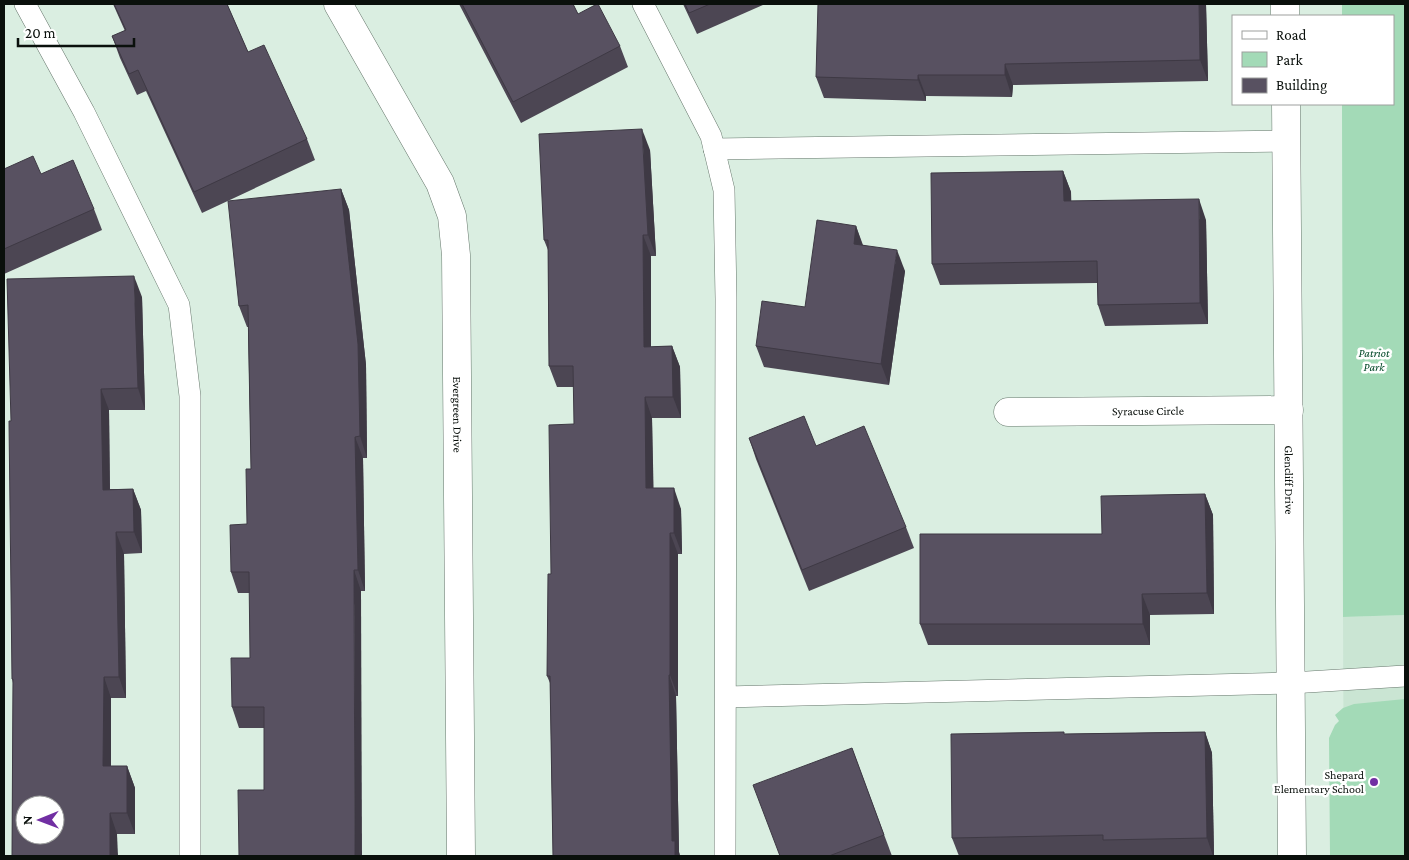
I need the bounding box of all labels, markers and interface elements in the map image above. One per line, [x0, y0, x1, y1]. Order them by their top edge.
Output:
scale bar [18, 15, 134, 47]
legend [1232, 15, 1394, 105]
text: 20 m [25, 25, 56, 41]
text: Road [1276, 27, 1307, 43]
text: Park [1276, 52, 1303, 68]
text: Building [1276, 77, 1327, 94]
park label: Patriot Park [1358, 346, 1390, 374]
street label: Evergreen Drive [450, 376, 465, 453]
street label: Syracuse Circle [1112, 404, 1184, 418]
street label: Glencliff Drive [1282, 445, 1296, 515]
place label: Shepard Elementary School [1274, 768, 1365, 796]
marker: Shepard Elementary School [1368, 776, 1380, 788]
north arrow [15, 795, 65, 845]
text: N [19, 815, 35, 825]

